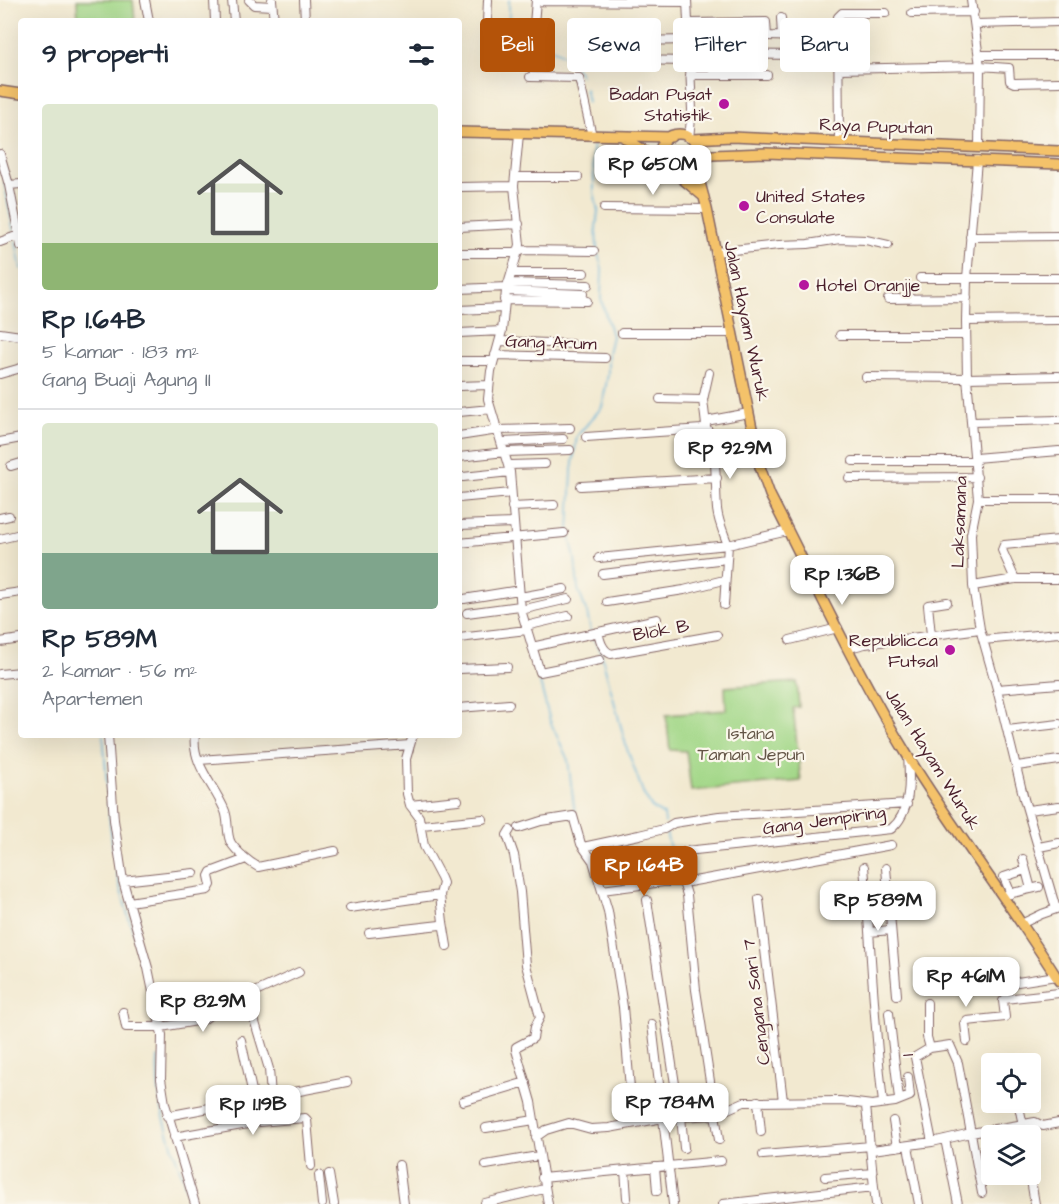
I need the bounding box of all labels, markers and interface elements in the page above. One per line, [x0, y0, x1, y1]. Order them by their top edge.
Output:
chip: Beli [480, 18, 555, 72]
chip: Sewa [567, 18, 661, 72]
chip: Filter [673, 18, 768, 72]
chip: Baru [780, 18, 870, 72]
text: 9 properti [42, 36, 168, 72]
icon: filters [405, 38, 438, 71]
place label: Badan Pusat Statistik [609, 82, 713, 128]
marker: Badan Pusat Statistik [717, 97, 731, 111]
street label: Raya Puputan [819, 112, 933, 142]
icon: home [186, 143, 294, 251]
pin: Rp 650M [598, 145, 708, 196]
text: Rp 650M [608, 150, 698, 178]
place label: United States Consulate [756, 184, 865, 230]
marker: United States Consulate [737, 199, 751, 213]
street label: Jalan Hayam Wuruk [716, 239, 776, 404]
place label: Hotel Oranjje [816, 273, 921, 298]
marker: Hotel Oranjje [797, 278, 811, 292]
text: Rp 1.64B [42, 302, 145, 338]
street label: Gang Arum [505, 328, 597, 358]
text: 5 kamar · 183 m² [42, 338, 199, 366]
text: Gang Buaji Agung II [42, 366, 211, 394]
pin: Rp 929M [675, 429, 785, 480]
text: Rp 929M [688, 434, 772, 462]
icon: home [186, 462, 294, 570]
street label: Laksamana [945, 476, 974, 569]
pin: Rp 1.36B [780, 555, 904, 606]
text: Rp 1.36B [804, 560, 880, 588]
street label: Blok B [631, 613, 691, 648]
text: Rp 589M [42, 621, 157, 657]
place label: Republicca Futsal [849, 628, 938, 674]
marker: Republicca Futsal [943, 643, 957, 657]
text: 2 kamar · 56 m² [42, 657, 197, 685]
street label: Jalan Hayam Wuruk [878, 683, 986, 836]
text: Apartemen [42, 685, 142, 713]
park label: Istana Taman Jepun [697, 721, 805, 767]
street label: Gang Jempiring [761, 799, 887, 842]
pin: Rp 1.64B [582, 846, 706, 897]
text: Rp 1.64B [604, 851, 684, 879]
pin: Rp 589M [823, 881, 933, 932]
text: Rp 589M [834, 886, 922, 914]
street label: Cengana Sari 7 [736, 937, 778, 1066]
pin: Rp 461M [911, 957, 1021, 1008]
text: Rp 461M [927, 962, 1005, 990]
pin: Rp 829M [148, 982, 258, 1033]
text: Rp 829M [160, 987, 246, 1015]
street label: 1 [896, 1052, 921, 1058]
map controls [981, 1053, 1041, 1185]
button: locate [981, 1053, 1041, 1113]
pin: Rp 784M [615, 1083, 725, 1134]
pin: Rp 1.19B [191, 1085, 315, 1136]
text: Rp 784M [626, 1088, 714, 1116]
text: Rp 1.19B [220, 1090, 286, 1118]
button: layers [981, 1125, 1041, 1185]

